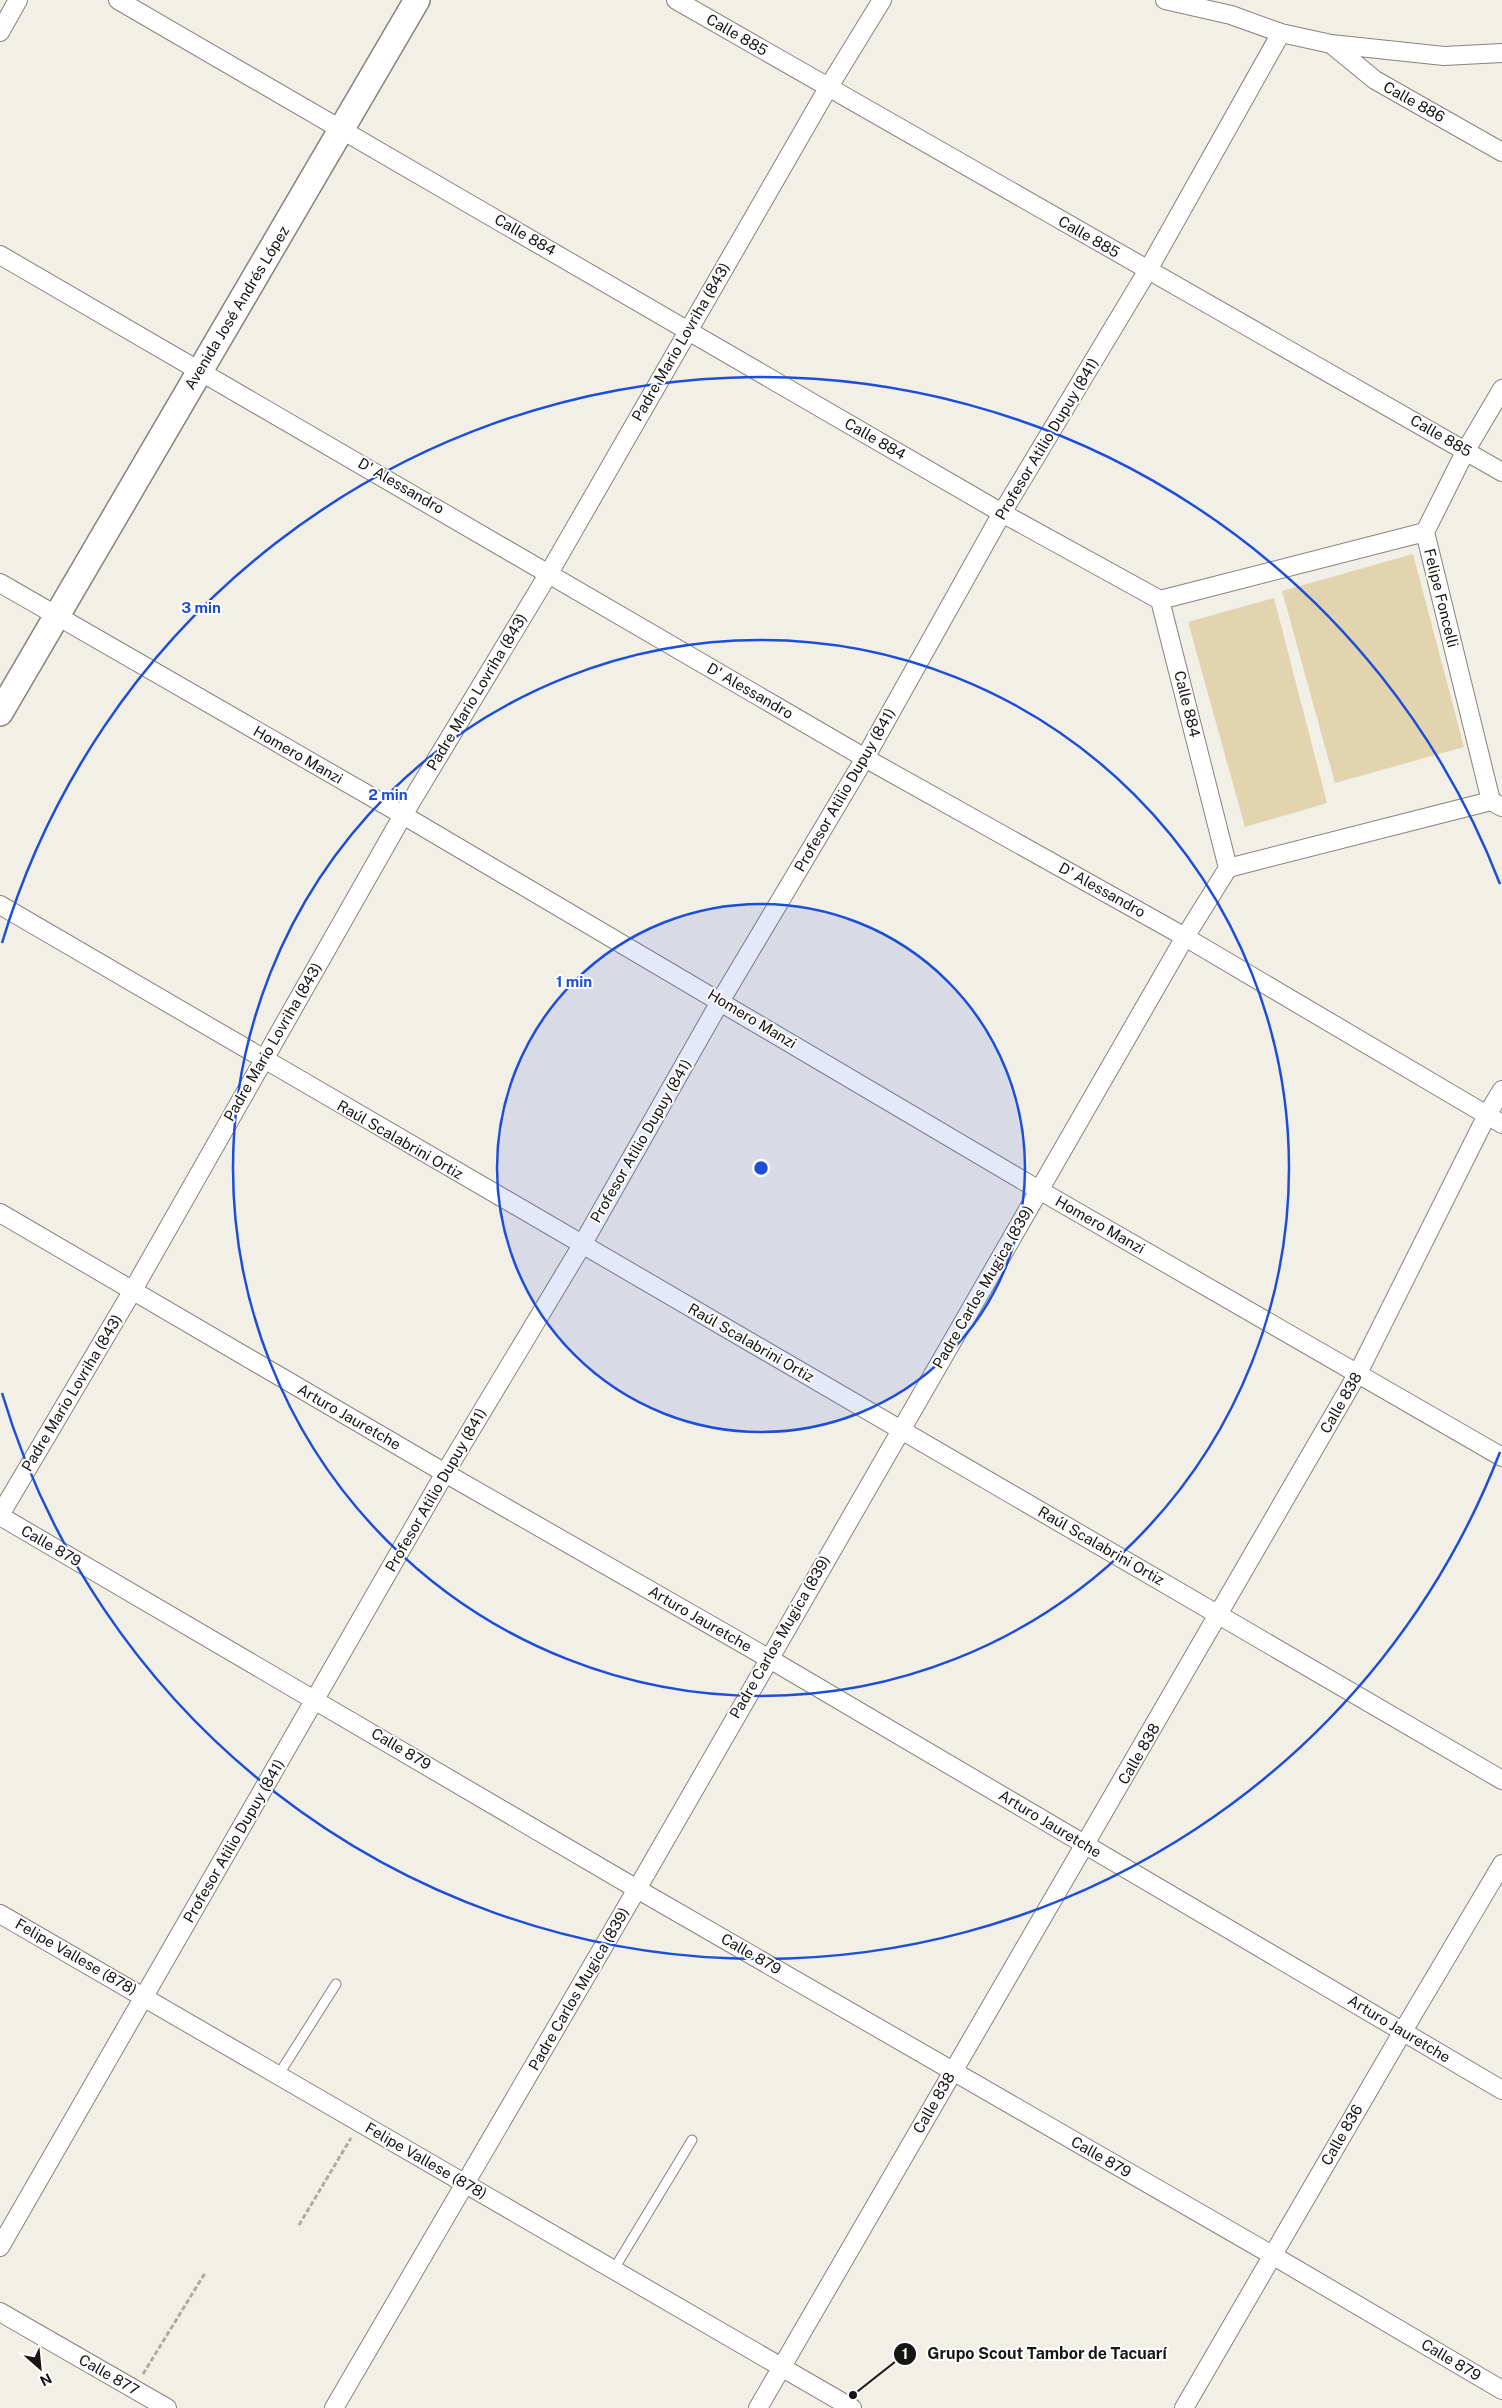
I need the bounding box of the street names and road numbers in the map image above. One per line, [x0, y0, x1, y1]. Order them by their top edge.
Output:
street label: Calle 885 [704, 10, 771, 59]
street label: Calle 886 [1381, 78, 1448, 125]
street label: Calle 884 [492, 210, 559, 259]
street label: Calle 885 [1056, 212, 1123, 261]
street label: Avenida José Andrés López [181, 223, 292, 393]
street label: Padre Mario Lovriha (843) [628, 260, 733, 424]
street label: Profesor Atilio Dupuy (841) [991, 355, 1102, 523]
street label: Calle 885 [1408, 411, 1475, 460]
street label: Calle 884 [842, 414, 909, 463]
street label: D' Alessandro [355, 454, 447, 517]
street label: Felipe Foncelli [1421, 547, 1462, 649]
street label: Padre Mario Lovriha (843) [423, 610, 530, 773]
street label: D' Alessandro [704, 659, 796, 722]
street label: Calle 884 [1171, 669, 1204, 739]
street label: Profesor Atilio Dupuy (841) [791, 705, 898, 874]
street label: Homero Manzi [251, 722, 346, 787]
street label: D' Alessandro [1056, 859, 1149, 920]
street label: Padre Mario Lovriha (843) [220, 960, 325, 1124]
street label: Homero Manzi [705, 985, 800, 1052]
street label: Profesor Atilio Dupuy (841) [587, 1056, 694, 1225]
street label: Raúl Scalabrini Ortiz [334, 1097, 466, 1183]
street label: Homero Manzi [1053, 1192, 1148, 1257]
street label: Padre Carlos Mugica (839) [929, 1202, 1036, 1371]
street label: Raúl Scalabrini Ortiz [685, 1300, 817, 1386]
street label: Padre Mario Lovriha (843) [18, 1311, 125, 1474]
street label: Calle 838 [1316, 1369, 1365, 1436]
street label: Arturo Jauretche [295, 1380, 404, 1453]
street label: Profesor Atilio Dupuy (841) [382, 1405, 489, 1574]
street label: Raúl Scalabrini Ortiz [1035, 1503, 1167, 1589]
street label: Calle 879 [18, 1522, 84, 1570]
street label: Padre Carlos Mugica (839) [726, 1552, 833, 1721]
street label: Arturo Jauretche [646, 1582, 755, 1655]
street label: Calle 838 [1114, 1720, 1163, 1787]
street label: Calle 879 [368, 1724, 434, 1773]
street label: Profesor Atilio Dupuy (841) [180, 1756, 287, 1925]
street label: Arturo Jauretche [996, 1786, 1104, 1861]
street label: Padre Carlos Mugica (839) [525, 1904, 632, 2073]
street label: Felipe Vallese (878) [12, 1915, 140, 1998]
street label: Calle 879 [718, 1930, 784, 1978]
street label: Arturo Jauretche [1345, 1991, 1453, 2066]
street label: Calle 838 [909, 2069, 958, 2136]
street label: Calle 836 [1317, 2101, 1366, 2168]
street label: Felipe Vallese (878) [362, 2119, 490, 2202]
street label: Calle 879 [1068, 2133, 1134, 2181]
street label: Calle 879 [1418, 2335, 1484, 2384]
street label: Calle 877 [76, 2351, 142, 2399]

